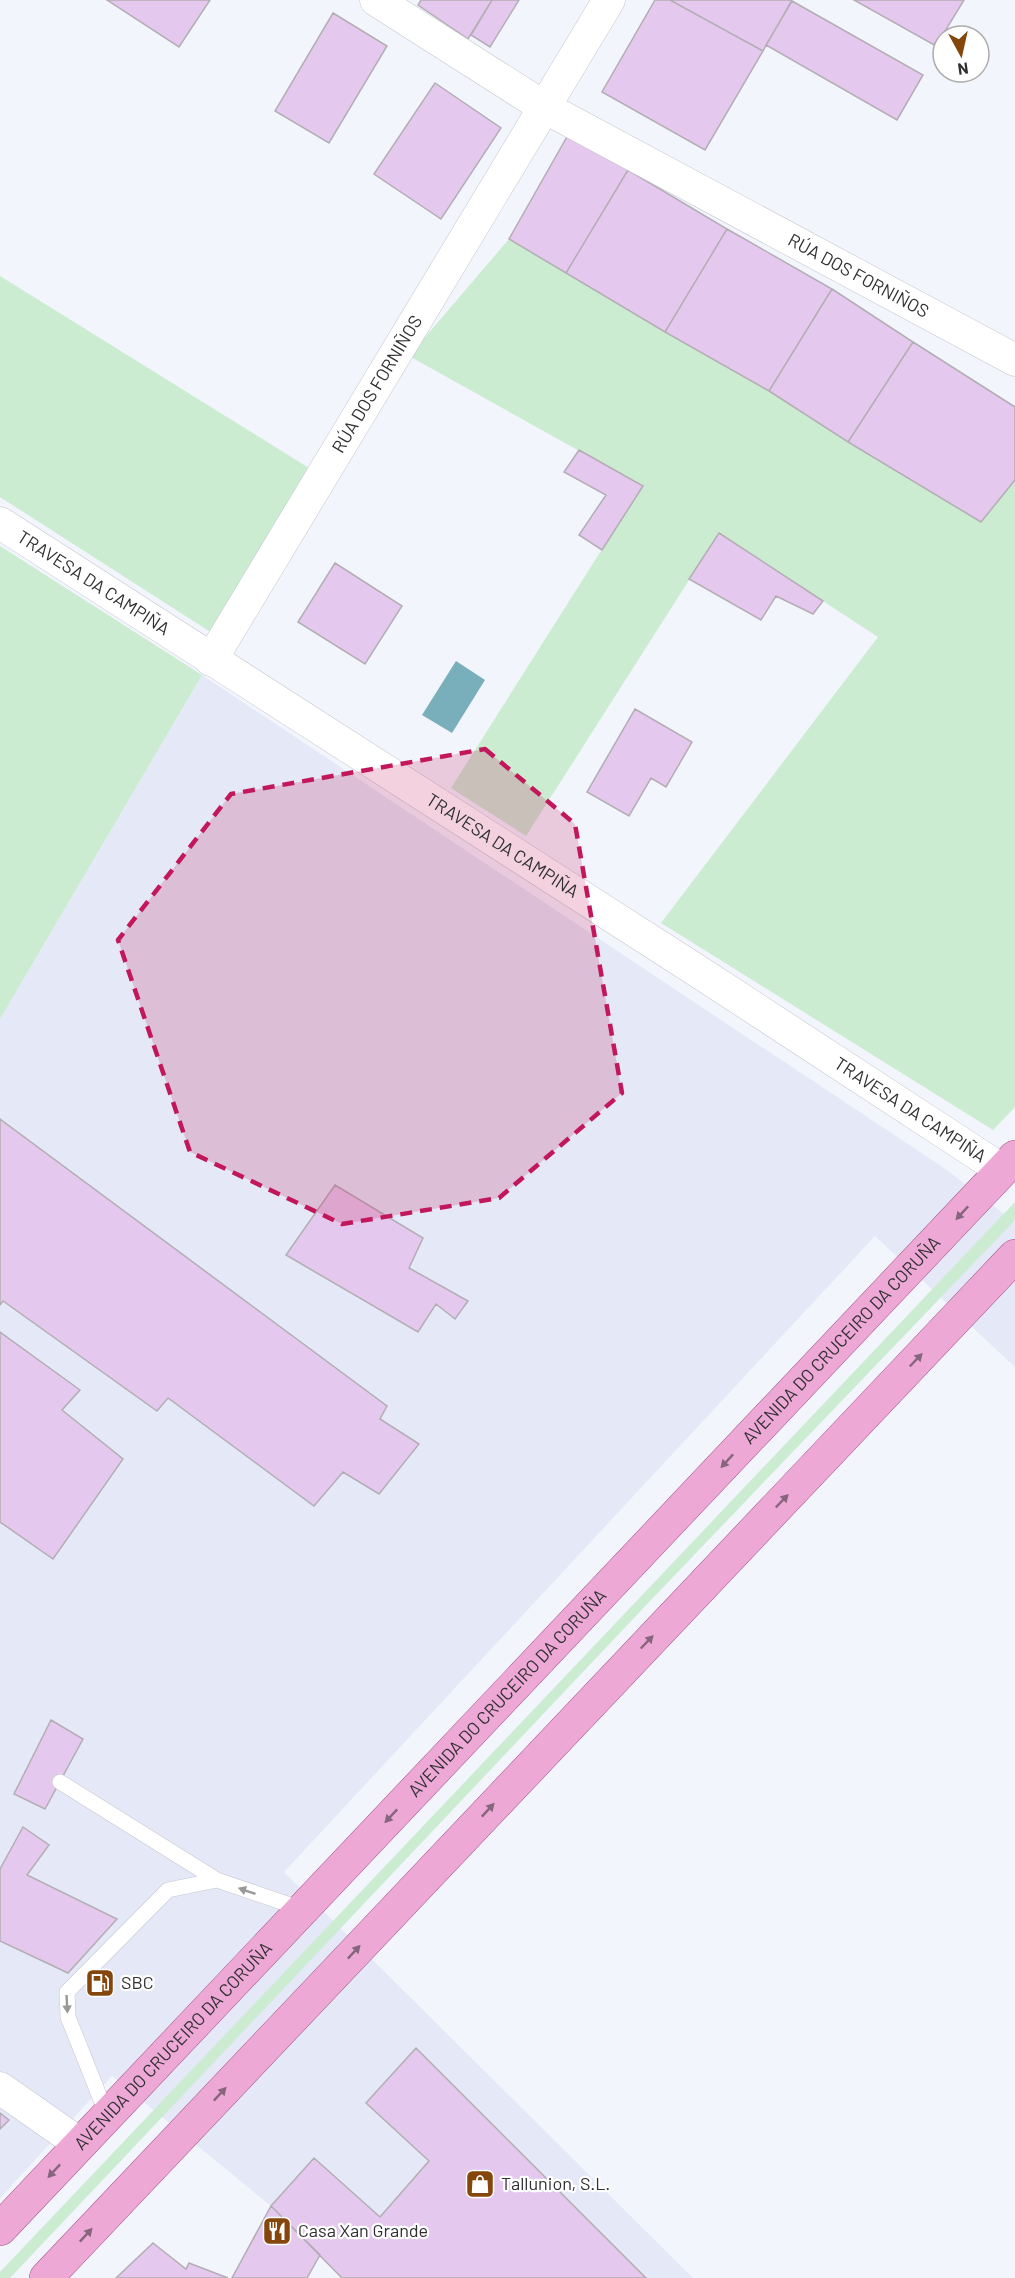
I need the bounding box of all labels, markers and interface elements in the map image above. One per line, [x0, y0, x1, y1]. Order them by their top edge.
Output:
north arrow [931, 24, 991, 84]
text: N [957, 59, 970, 79]
street label: RÚA DOS FORNIÑOS [785, 228, 933, 322]
street label: RÚA DOS FORNIÑOS [327, 311, 426, 456]
street label: TRAVESA DA CAMPIÑA [14, 525, 174, 639]
street label: TRAVESA DA CAMPIÑA [423, 788, 583, 902]
street label: TRAVESA DA CAMPIÑA [831, 1052, 991, 1167]
one-way arrow [955, 1205, 969, 1220]
street label: AVENIDA DO CRUCEIRO DA CORUÑA [737, 1231, 945, 1448]
one-way arrow [909, 1352, 923, 1367]
one-way arrow [721, 1453, 734, 1468]
one-way arrow [774, 1494, 788, 1508]
street label: AVENIDA DO CRUCEIRO DA CORUÑA [403, 1584, 610, 1801]
one-way arrow [640, 1635, 653, 1650]
one-way arrow [481, 1803, 495, 1818]
one-way arrow [384, 1809, 398, 1823]
one-way arrow [238, 1885, 256, 1895]
street label: AVENIDA DO CRUCEIRO DA CORUÑA [69, 1937, 276, 2154]
one-way arrow [347, 1945, 360, 1960]
fuel station icon: SBC [84, 1967, 116, 1999]
place label: SBC [121, 1971, 154, 1993]
one-way arrow [63, 1994, 72, 2013]
one-way arrow [213, 2086, 227, 2101]
one-way arrow [48, 2164, 62, 2178]
shop icon: Tallunion, S.L. [464, 2168, 496, 2200]
place label: Tallunion, S.L. [501, 2172, 610, 2194]
restaurant icon: Casa Xan Grande [261, 2215, 293, 2247]
place label: Casa Xan Grande [298, 2219, 428, 2241]
one-way arrow [79, 2228, 93, 2243]

